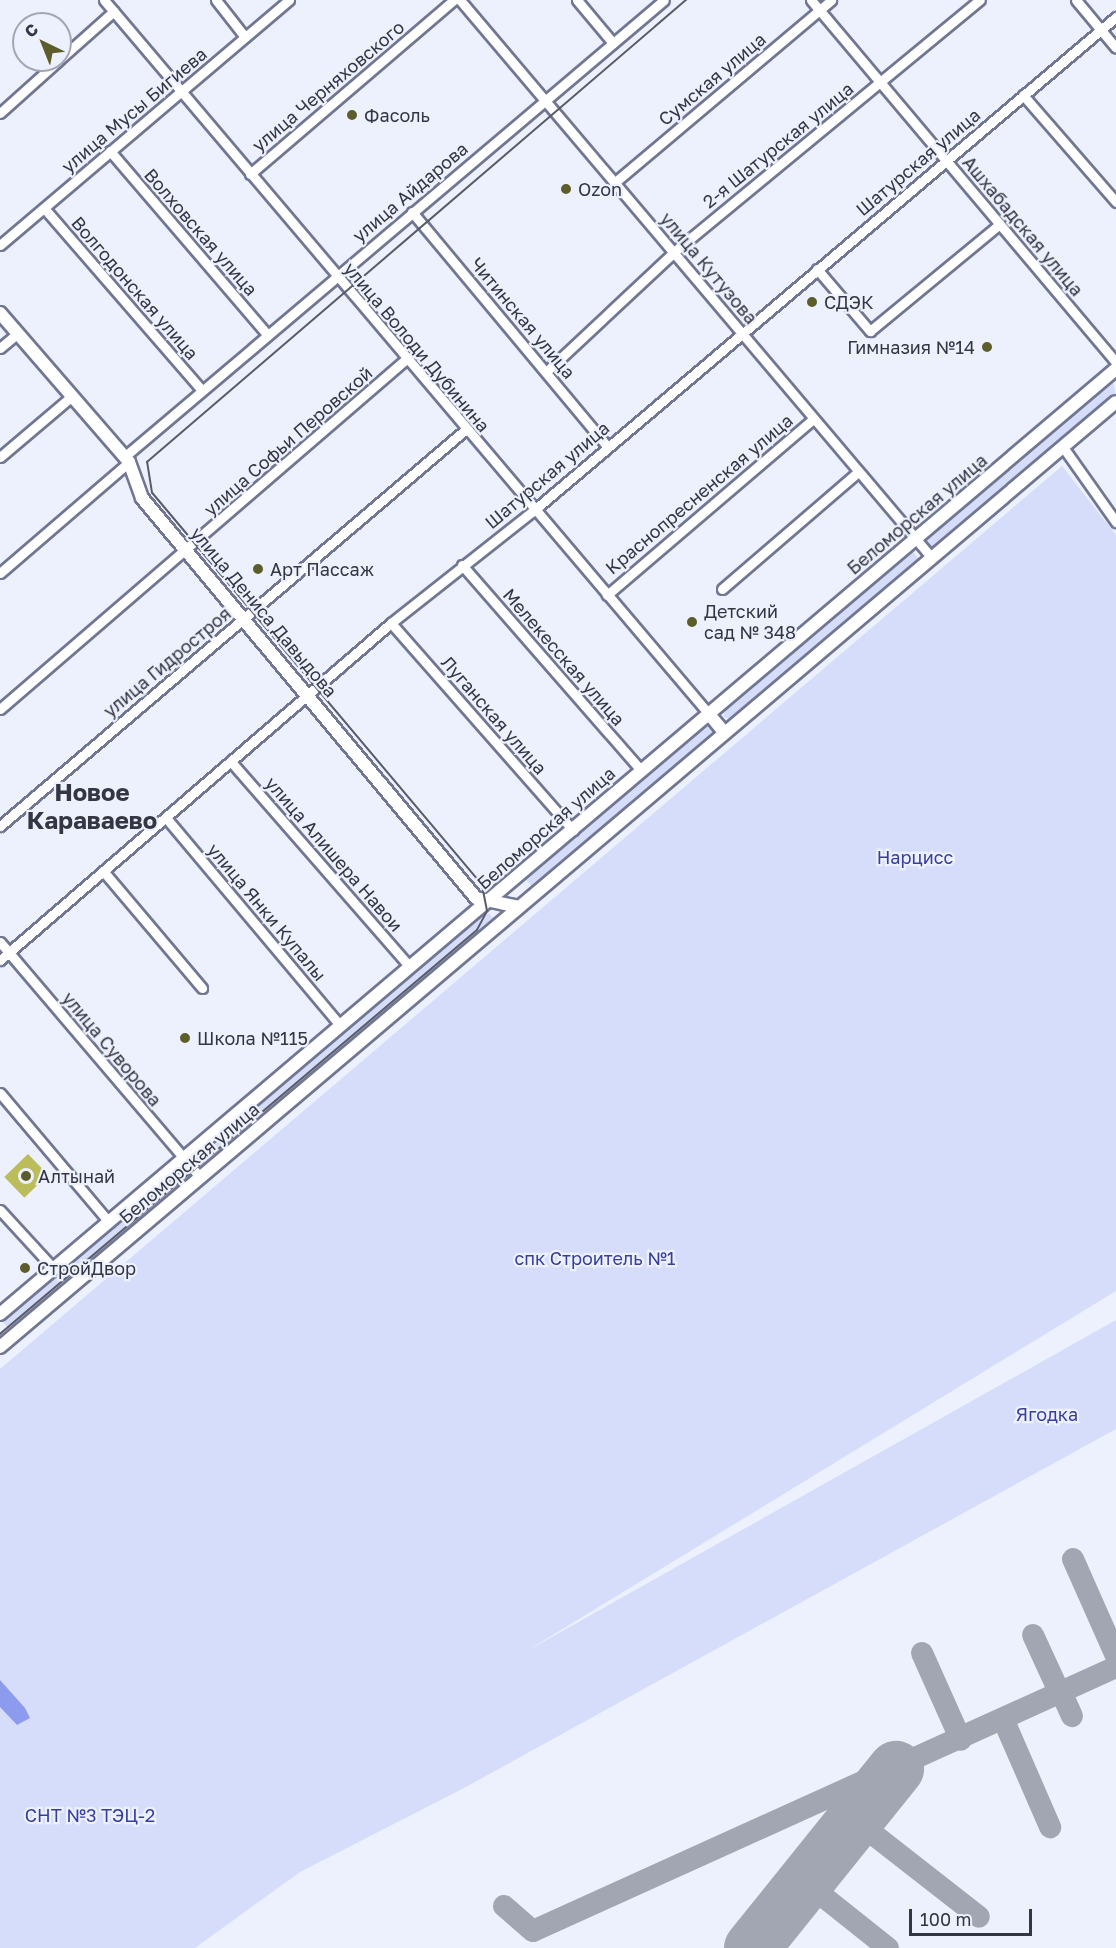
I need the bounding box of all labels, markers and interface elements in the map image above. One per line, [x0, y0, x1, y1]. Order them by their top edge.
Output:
north arrow [12, 12, 72, 72]
street label: улица Черняховского [247, 16, 409, 156]
text: С [20, 19, 42, 41]
street label: Сумская улица [654, 28, 770, 130]
street label: улица Мусы Бигиева [57, 43, 211, 177]
street label: 2-я Шатурская улица [698, 78, 858, 212]
place label: Фасоль [364, 104, 430, 126]
street label: Шатурская улица [852, 104, 984, 220]
marker: Фасоль [345, 108, 359, 122]
street label: улица Айдарова [348, 138, 472, 246]
street label: Ашхабадская улица [958, 152, 1088, 300]
street label: Волховская улица [140, 164, 262, 300]
place label: Ozon [578, 178, 622, 200]
marker: Ozon [559, 182, 573, 196]
street label: улица Кутузова [656, 208, 762, 328]
street label: Волгодонская улица [67, 212, 203, 364]
street label: Читинская улица [466, 253, 580, 383]
street label: улица Володи Дубинина [340, 258, 494, 436]
place label: СДЭК [824, 291, 873, 313]
marker: СДЭК [805, 295, 819, 309]
place label: Гимназия №14 [847, 336, 975, 358]
marker: Гимназия №14 [980, 340, 994, 354]
street label: улица Софьи Перовской [199, 362, 377, 520]
street label: Краснопресненская улица [601, 409, 797, 579]
street label: Шатурская улица [481, 417, 613, 533]
street label: Беломорская улица [843, 449, 991, 579]
street label: улица Дениса Давыдова [186, 522, 342, 702]
place label: Арт Пассаж [270, 558, 374, 580]
marker: Арт Пассаж [251, 562, 265, 576]
street label: Мелекесская улица [499, 584, 629, 730]
place label: Детский сад № 348 [704, 601, 796, 644]
street label: улица Гидростроя [99, 602, 235, 722]
marker: Детский сад № 348 [685, 615, 699, 629]
street label: Луганская улица [437, 651, 551, 779]
street label: Беломорская улица [472, 762, 620, 894]
street label: улица Алишера Навои [261, 772, 407, 936]
district label: Новое Караваево [27, 778, 157, 834]
street label: улица Янки Купалы [203, 839, 331, 985]
park label: Нарцисс [877, 846, 953, 868]
street label: улица Суворова [58, 987, 166, 1111]
place label: Школа №115 [197, 1027, 308, 1049]
marker: Школа №115 [178, 1031, 192, 1045]
street label: Беломорская улица [115, 1098, 263, 1228]
place label: Алтынай [38, 1165, 115, 1187]
marker: Алтынай [19, 1169, 33, 1183]
park label: спк Строитель №1 [514, 1247, 676, 1269]
place label: СтройДвор [37, 1257, 136, 1279]
marker: СтройДвор [18, 1261, 32, 1275]
park label: Ягодка [1016, 1403, 1078, 1425]
park label: СНТ №3 ТЭЦ-2 [25, 1804, 155, 1826]
scale bar [912, 1897, 1035, 1935]
text: 100 m [920, 1908, 971, 1930]

